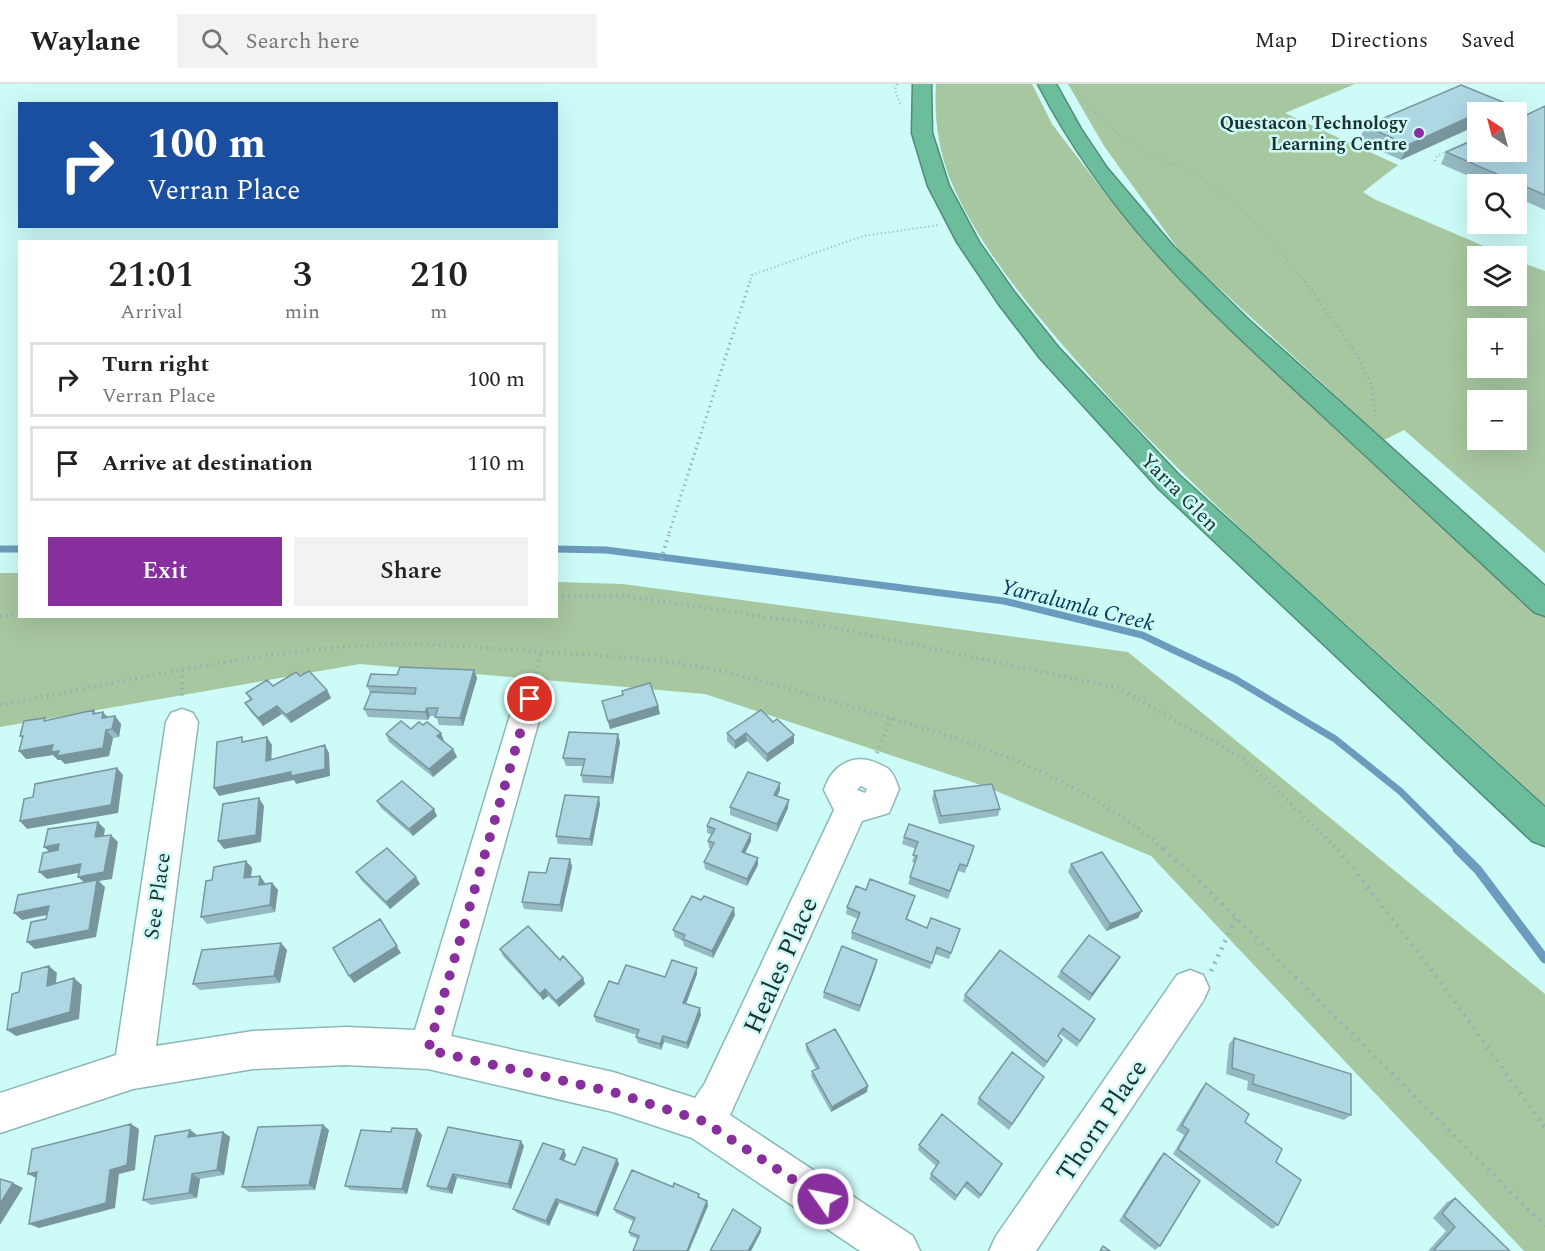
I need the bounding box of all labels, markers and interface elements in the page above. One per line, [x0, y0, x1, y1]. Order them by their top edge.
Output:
search box [177, 14, 597, 68]
text: Waylane [30, 20, 141, 63]
icon: search [198, 25, 231, 58]
text: Search here [246, 25, 360, 58]
text: Map [1255, 25, 1297, 57]
text: Directions [1330, 25, 1428, 57]
text: Saved [1461, 25, 1515, 57]
north arrow [1467, 102, 1527, 162]
map controls [1467, 102, 1527, 450]
place label: Questacon Technology Learning Centre [1220, 110, 1408, 158]
text: 100 m [147, 113, 266, 176]
icon: right [48, 126, 126, 204]
marker: Questacon Technology Learning Centre [1412, 126, 1426, 140]
text: Verran Place [147, 170, 300, 212]
button: search [1467, 174, 1527, 234]
button: layers [1467, 246, 1527, 306]
text: 21:01 [108, 248, 195, 303]
text: 3 [293, 248, 312, 303]
text: 210 [410, 248, 468, 303]
text: Arrival [120, 297, 183, 327]
text: min [285, 297, 320, 327]
text: m [430, 297, 448, 327]
button: + [1467, 318, 1527, 378]
text: Turn right [102, 348, 209, 381]
icon: right [51, 363, 84, 396]
text: 100 m [468, 363, 525, 396]
text: Verran Place [102, 381, 216, 411]
button: − [1467, 390, 1527, 450]
street label: Yarra Glen [1132, 446, 1226, 540]
icon: arrive [51, 447, 84, 480]
text: Arrive at destination [102, 447, 313, 480]
text: 110 m [468, 447, 525, 480]
button: Exit [48, 537, 282, 606]
button: Share [294, 537, 528, 606]
water label: Yarralumla Creek [997, 570, 1158, 641]
pin [504, 673, 555, 724]
icon: arrive [513, 682, 546, 715]
street label: See Place [136, 851, 180, 942]
street label: Heales Place [733, 890, 829, 1040]
street label: Thorn Place [1046, 1051, 1158, 1190]
position arrow [791, 1167, 855, 1231]

